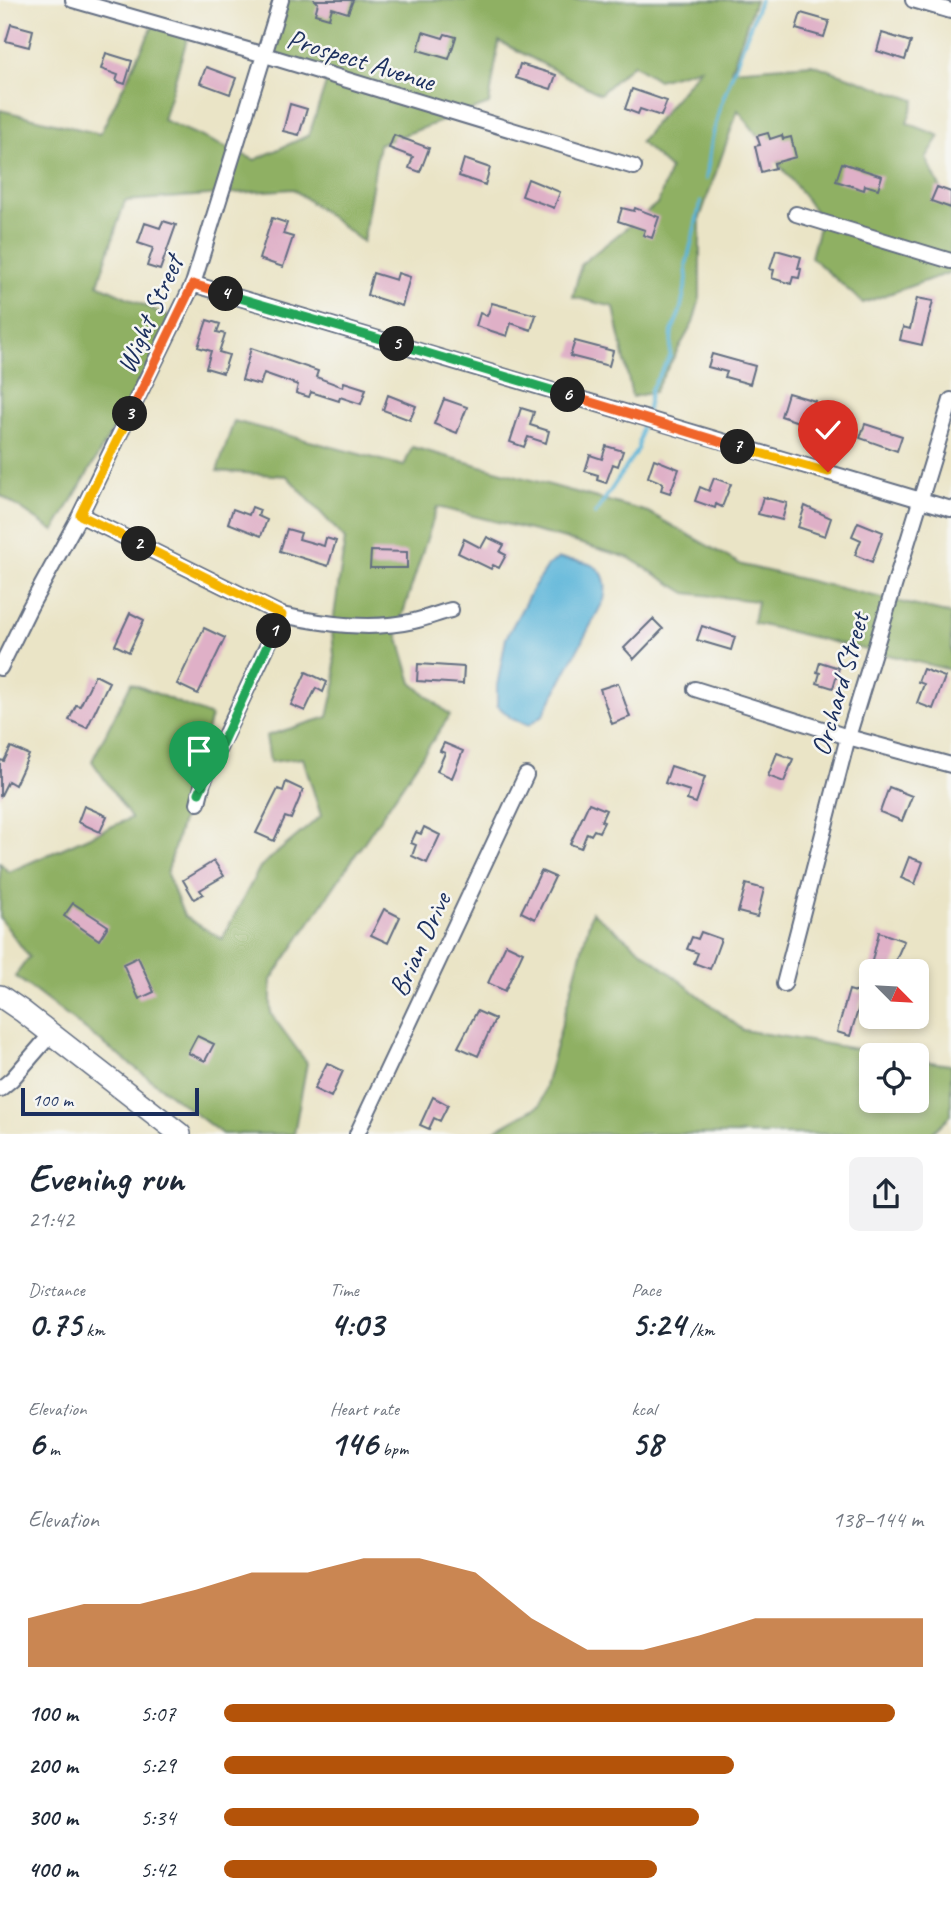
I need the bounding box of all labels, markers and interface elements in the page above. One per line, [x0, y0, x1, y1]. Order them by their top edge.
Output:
street label: Prospect Avenue [283, 20, 441, 99]
street label: Wight Street [108, 246, 192, 379]
pin: 4 [208, 276, 244, 312]
text: 4 [221, 281, 230, 305]
pin: 5 [380, 326, 414, 362]
text: 5 [392, 331, 401, 355]
pin: 6 [550, 378, 586, 412]
text: 6 [563, 382, 572, 406]
pin: 3 [113, 396, 148, 432]
pin [798, 400, 858, 472]
text: 3 [125, 401, 134, 425]
icon: check [809, 411, 847, 449]
pin: 7 [720, 430, 756, 464]
text: 7 [733, 434, 742, 458]
pin: 2 [122, 526, 156, 562]
text: 2 [134, 531, 143, 555]
street label: Orchard Street [802, 606, 877, 760]
pin: 1 [256, 614, 292, 648]
text: 1 [269, 618, 278, 642]
pin [169, 721, 229, 793]
icon: arrive [180, 732, 218, 770]
street label: Brian Drive [380, 885, 459, 1002]
north arrow [859, 959, 929, 1029]
map controls [859, 959, 929, 1113]
button: locate [859, 1043, 929, 1113]
scale bar [21, 1085, 200, 1117]
text: 100 m [32, 1088, 73, 1112]
text: Evening run [28, 1155, 184, 1202]
button: share [849, 1157, 923, 1231]
text: 21:42 [28, 1205, 74, 1234]
text: Distance [28, 1278, 85, 1302]
text: Time [330, 1278, 359, 1302]
text: Pace [631, 1278, 661, 1302]
text: 0.75 [28, 1302, 81, 1347]
text: 4:03 [330, 1302, 384, 1347]
text: 5:24 [631, 1302, 685, 1347]
text: km [81, 1318, 105, 1342]
text: /km [685, 1318, 714, 1342]
text: Elevation [28, 1397, 86, 1421]
text: Heart rate [330, 1397, 399, 1421]
text: kcal [631, 1397, 656, 1421]
text: 6 [28, 1421, 45, 1466]
text: 146 [330, 1421, 378, 1466]
text: 58 [631, 1421, 662, 1466]
text: m [45, 1437, 60, 1461]
text: bpm [378, 1437, 408, 1461]
text: Elevation [28, 1505, 99, 1534]
text: 138–144 m [832, 1505, 923, 1534]
text: 100 m [28, 1699, 78, 1728]
text: 5:07 [140, 1699, 176, 1728]
text: 200 m [28, 1751, 78, 1780]
text: 5:29 [140, 1751, 176, 1780]
text: 300 m [28, 1803, 78, 1832]
text: 5:34 [140, 1803, 176, 1832]
text: 400 m [28, 1855, 78, 1884]
text: 5:42 [140, 1855, 176, 1884]

